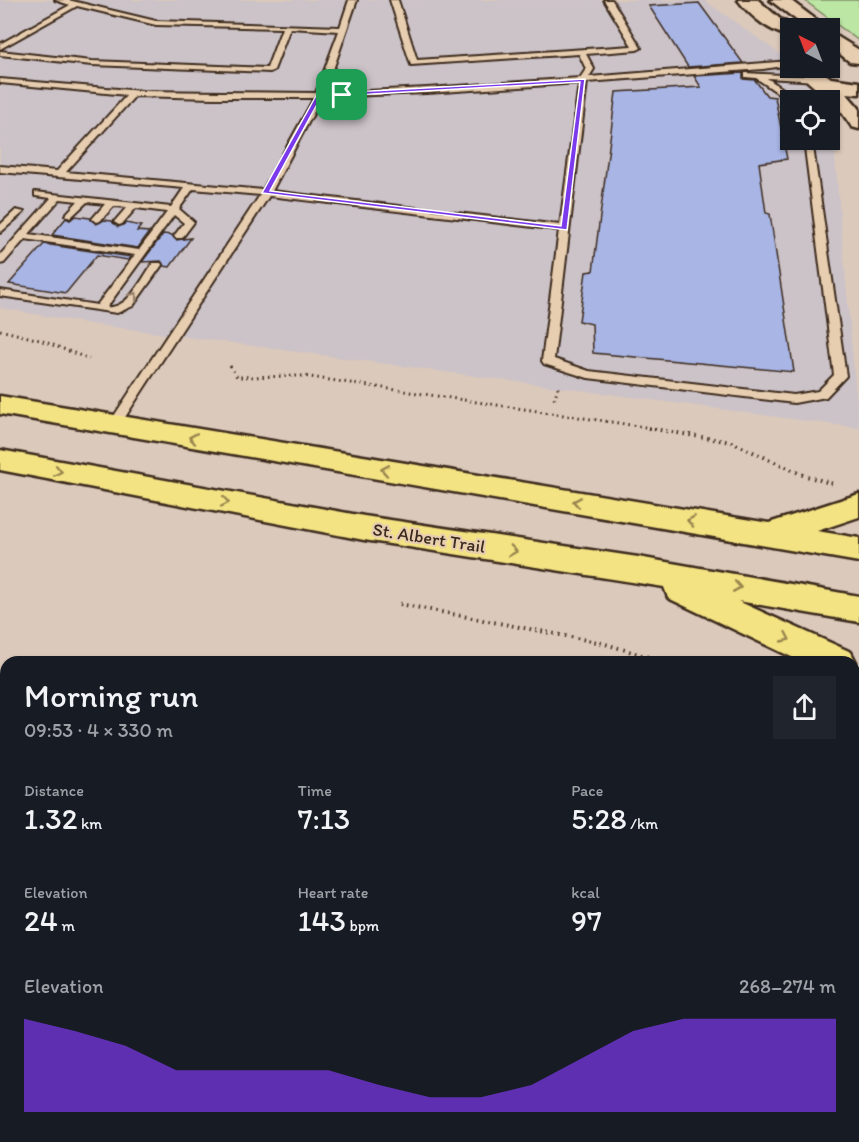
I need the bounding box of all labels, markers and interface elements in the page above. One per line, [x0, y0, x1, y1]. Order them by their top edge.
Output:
north arrow [780, 18, 840, 78]
map controls [780, 18, 840, 150]
pin [316, 69, 367, 120]
icon: arrive [325, 78, 358, 111]
button: locate [780, 90, 840, 150]
one-way arrow [126, 292, 137, 303]
one-way arrow [188, 432, 198, 445]
one-way arrow [53, 464, 62, 476]
one-way arrow [380, 464, 390, 477]
one-way arrow [219, 495, 229, 508]
one-way arrow [573, 497, 582, 509]
one-way arrow [686, 516, 696, 528]
street label: St. Albert Trail [371, 518, 487, 558]
one-way arrow [509, 545, 518, 557]
one-way arrow [732, 581, 741, 593]
one-way arrow [780, 631, 791, 643]
text: Morning run [24, 676, 199, 715]
button: share [773, 676, 836, 739]
text: 09:53 · 4 × 330 m [24, 718, 173, 742]
text: Distance [24, 781, 84, 800]
text: Time [298, 781, 332, 800]
text: Pace [571, 781, 603, 800]
text: 1.32 [24, 800, 77, 837]
text: 7:13 [298, 800, 350, 837]
text: 5:28 [571, 800, 627, 837]
text: km [77, 814, 102, 833]
text: /km [627, 814, 658, 833]
text: Elevation [24, 883, 88, 902]
text: Heart rate [298, 883, 368, 902]
text: kcal [571, 883, 600, 902]
text: 24 [24, 902, 58, 939]
text: 143 [298, 902, 346, 939]
text: 97 [571, 902, 602, 939]
text: m [58, 916, 75, 935]
text: bpm [346, 916, 379, 935]
text: Elevation [24, 974, 103, 998]
text: 268–274 m [739, 974, 836, 998]

